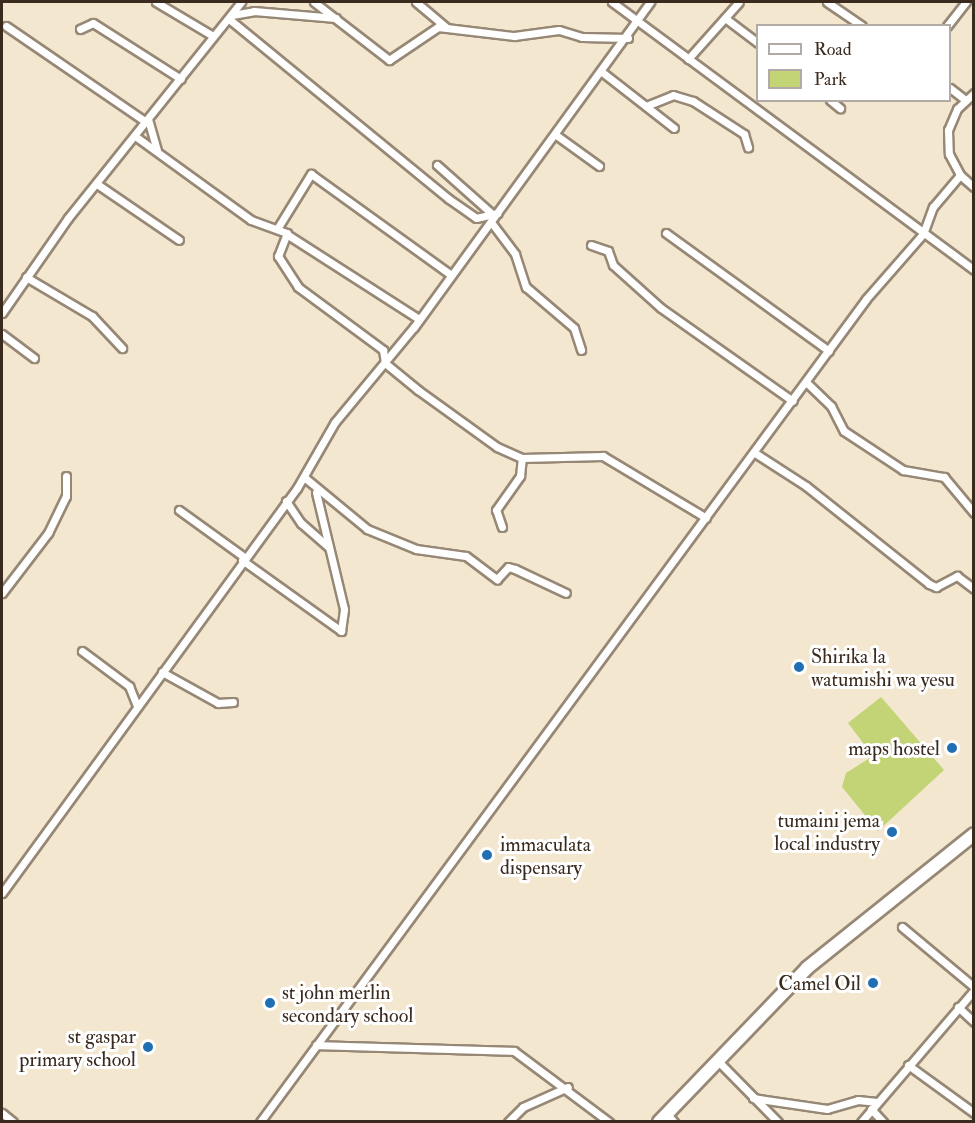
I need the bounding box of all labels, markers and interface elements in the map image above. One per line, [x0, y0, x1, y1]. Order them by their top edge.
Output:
legend [756, 24, 951, 102]
text: Road [814, 38, 852, 61]
text: Park [814, 68, 847, 91]
place label: Shirika la watumishi wa yesu [811, 644, 955, 691]
marker: Shirika la watumishi wa yesu [792, 660, 806, 674]
place label: maps hostel [848, 736, 940, 760]
marker: maps hostel [945, 741, 959, 755]
place label: tumaini jema local industry [774, 808, 880, 855]
marker: tumaini jema local industry [885, 825, 899, 839]
place label: immaculata dispensary [500, 832, 591, 879]
marker: immaculata dispensary [478, 846, 496, 864]
place label: Camel Oil [778, 971, 861, 995]
marker: Camel Oil [866, 976, 880, 990]
place label: st john merlin secondary school [282, 980, 413, 1027]
marker: st john merlin secondary school [263, 996, 277, 1010]
place label: st gaspar primary school [19, 1024, 136, 1071]
marker: st gaspar primary school [141, 1040, 155, 1054]

